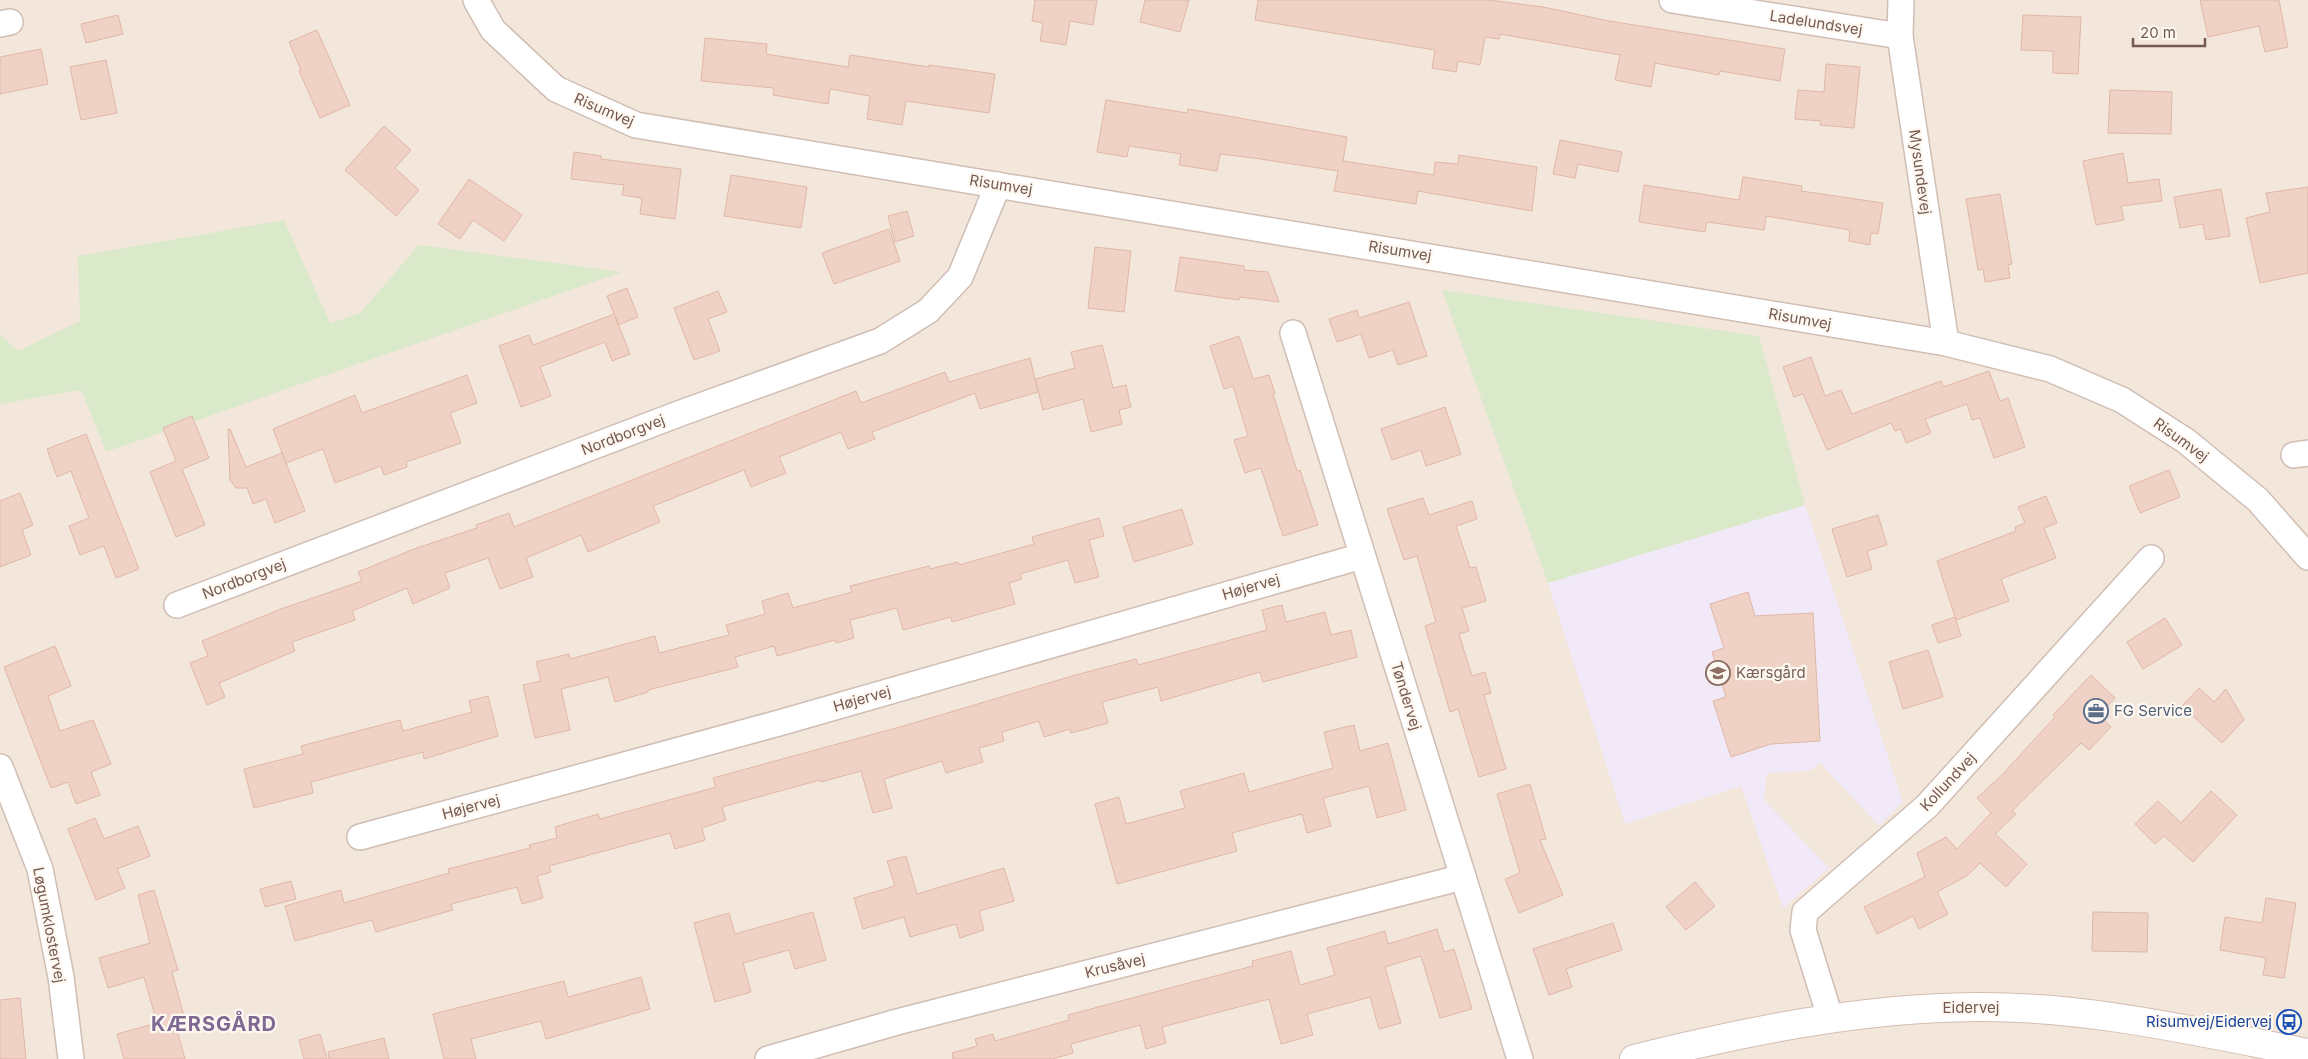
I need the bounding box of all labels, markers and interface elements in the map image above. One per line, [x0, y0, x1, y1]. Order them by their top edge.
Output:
street label: Ladelundsvej [1768, 6, 1864, 39]
scale bar [2133, 15, 2206, 47]
text: 20 m [2140, 23, 2176, 42]
street label: Risumvej [571, 88, 637, 131]
street label: Mysundevej [1905, 128, 1936, 216]
street label: Risumvej [968, 170, 1034, 199]
street label: Risumvej [1367, 236, 1433, 265]
street label: Risumvej [1767, 304, 1833, 333]
street label: Nordborgvej [578, 410, 667, 459]
street label: Risumvej [2150, 413, 2213, 466]
street label: Nordborgvej [199, 554, 288, 603]
street label: Højervej [1220, 569, 1282, 604]
street label: Tøndervej [1387, 659, 1426, 732]
school or university icon: Kærsgård [1705, 660, 1731, 686]
place label: Kærsgård [1736, 663, 1806, 682]
street label: Højervej [831, 681, 893, 716]
office icon: FG Service [2083, 698, 2109, 724]
place label: FG Service [2114, 701, 2192, 720]
street label: Kollundvej [1916, 748, 1980, 815]
street label: Højervej [440, 790, 502, 823]
street label: Løgumklostervej [29, 865, 70, 984]
street label: Krusåvej [1083, 949, 1147, 982]
street label: Eidervej [1943, 998, 1999, 1017]
bus stop icon: Risumvej/Eidervej [2276, 1009, 2302, 1035]
district label: KÆRSGÅRD [151, 1010, 277, 1036]
place label: Risumvej/Eidervej [2146, 1012, 2272, 1031]

